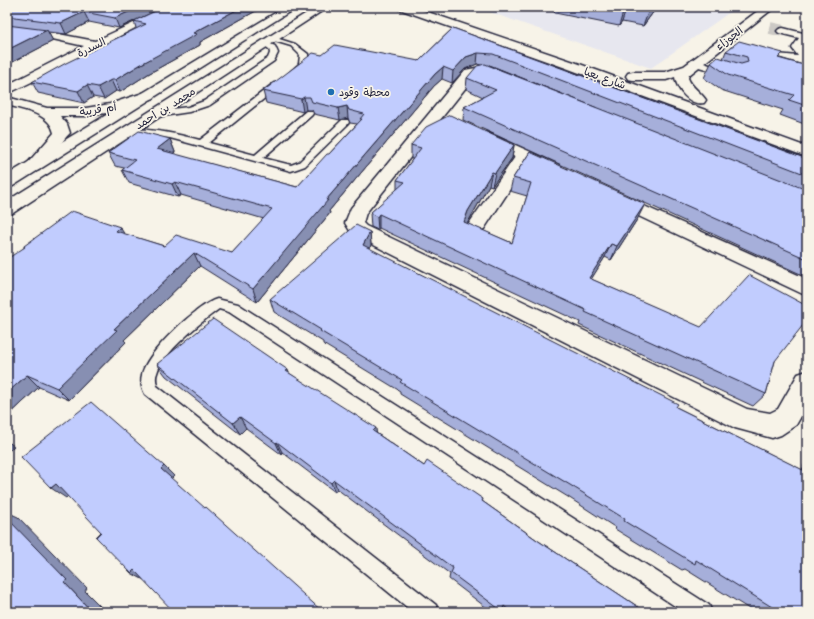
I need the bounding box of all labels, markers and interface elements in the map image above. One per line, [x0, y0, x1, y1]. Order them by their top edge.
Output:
street label: الجوزاء [712, 23, 746, 54]
street label: السدرة [74, 34, 108, 61]
street label: شارع بعيا [581, 64, 628, 94]
street label: محمد بن احمد [132, 84, 198, 133]
place label: محطة وقود [339, 85, 390, 100]
marker: محطة وقود [326, 87, 336, 97]
street label: أم قريبة [78, 99, 118, 121]

